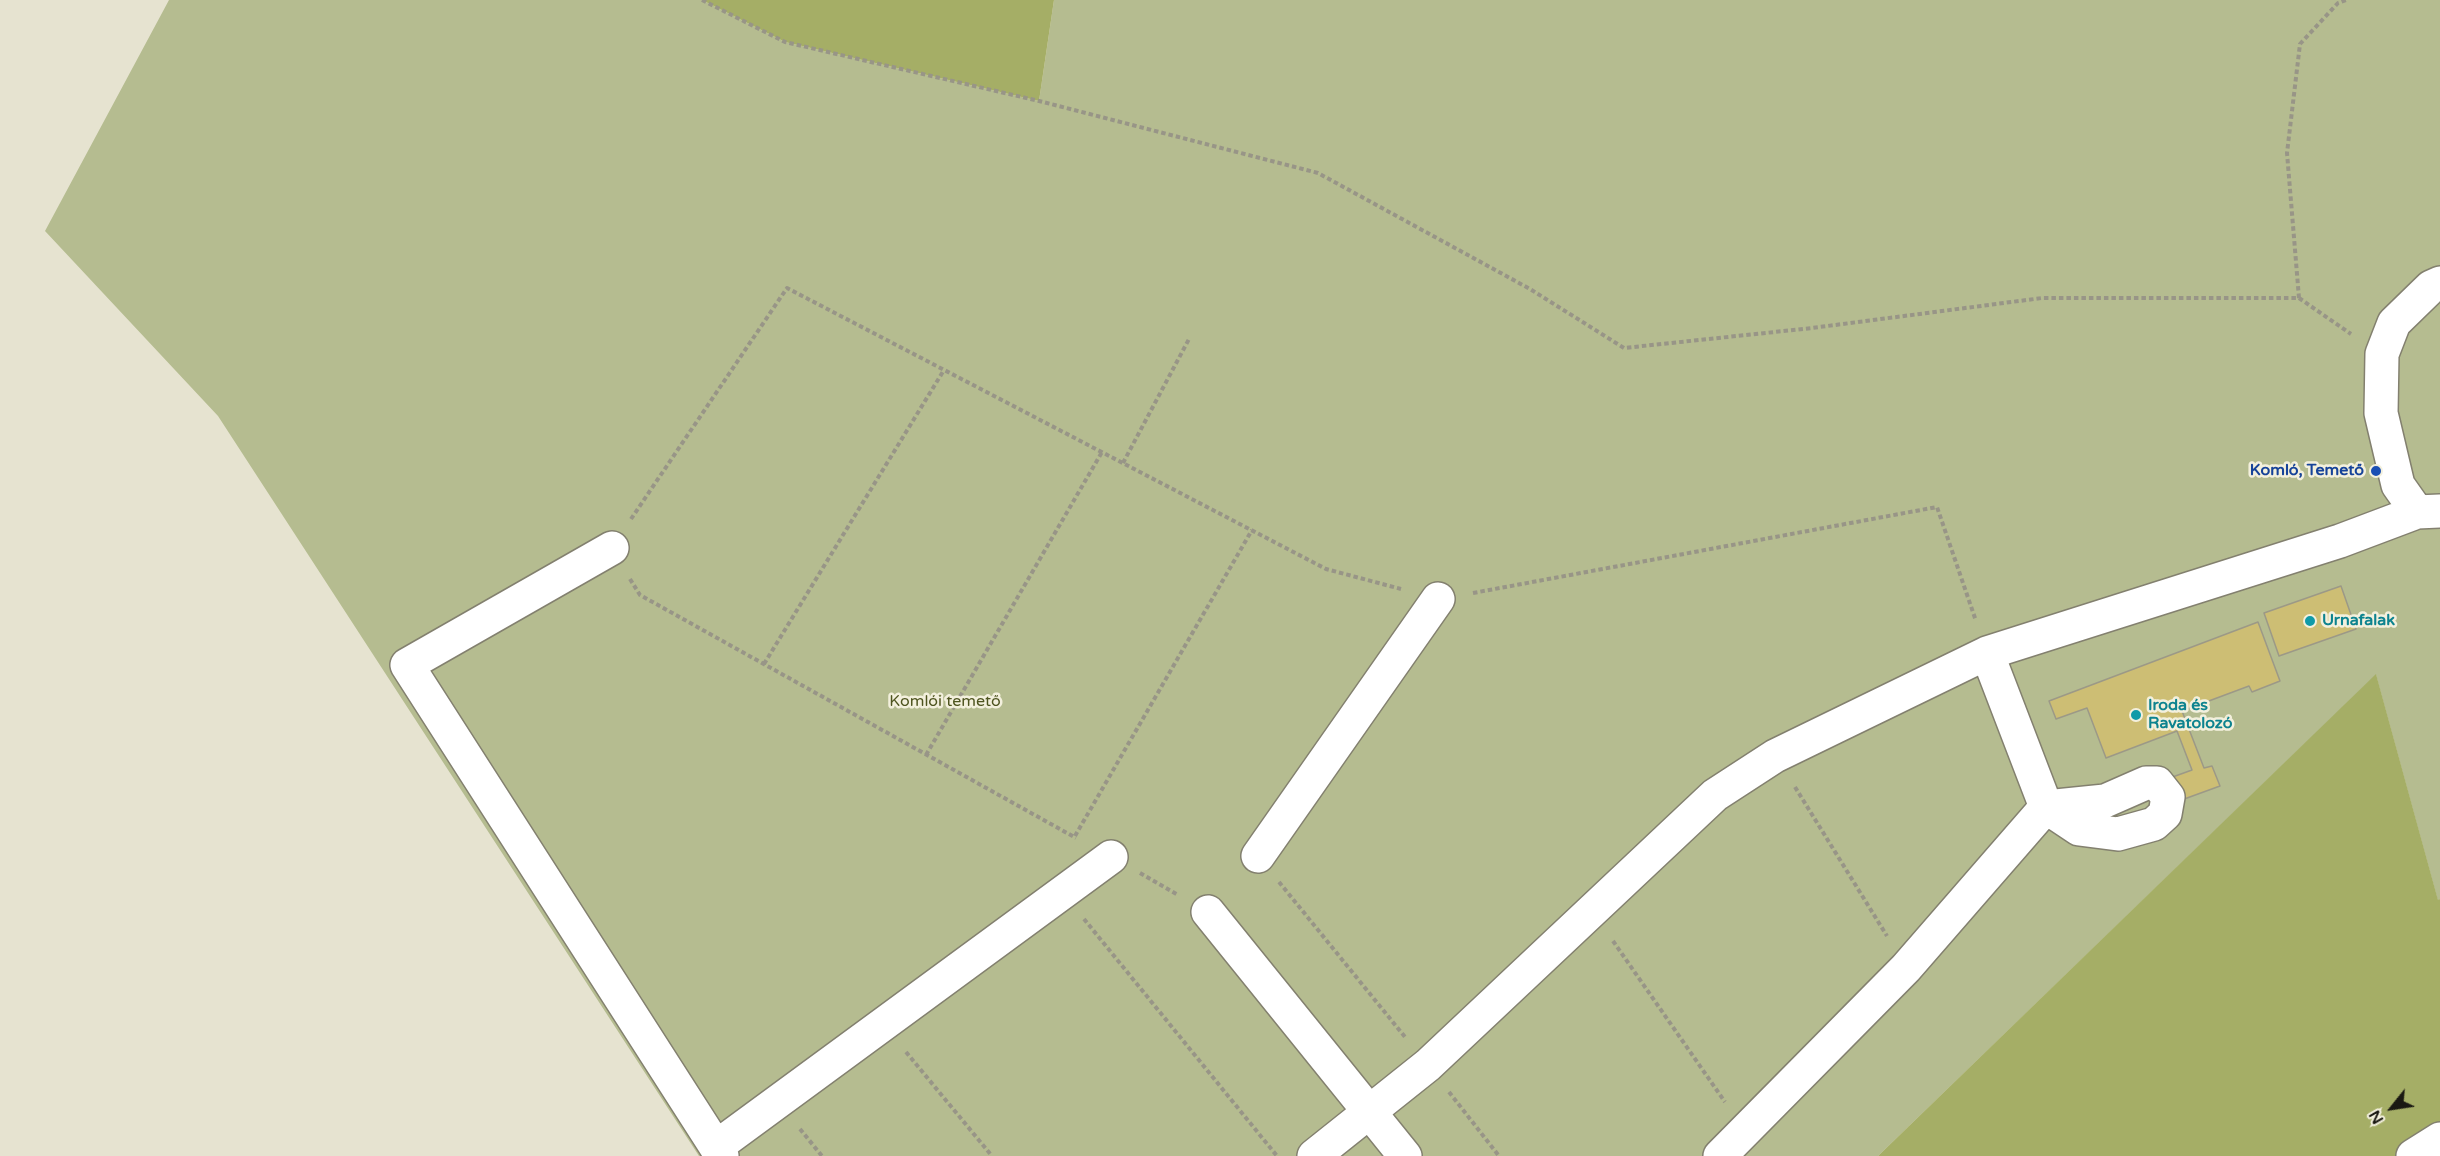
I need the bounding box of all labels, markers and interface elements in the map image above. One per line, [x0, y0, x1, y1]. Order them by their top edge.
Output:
place label: Komló, Temető [2250, 461, 2364, 481]
marker: Komló, Temető [2369, 464, 2383, 478]
place label: Urnafalak [2322, 611, 2395, 631]
marker: Urnafalak [2303, 614, 2317, 628]
park label: Komlói temető [889, 692, 1001, 712]
place label: Iroda és Ravatolozó [2148, 696, 2233, 734]
marker: Iroda és Ravatolozó [2129, 708, 2143, 722]
north arrow [2362, 1078, 2422, 1138]
text: N [2365, 1106, 2388, 1128]

